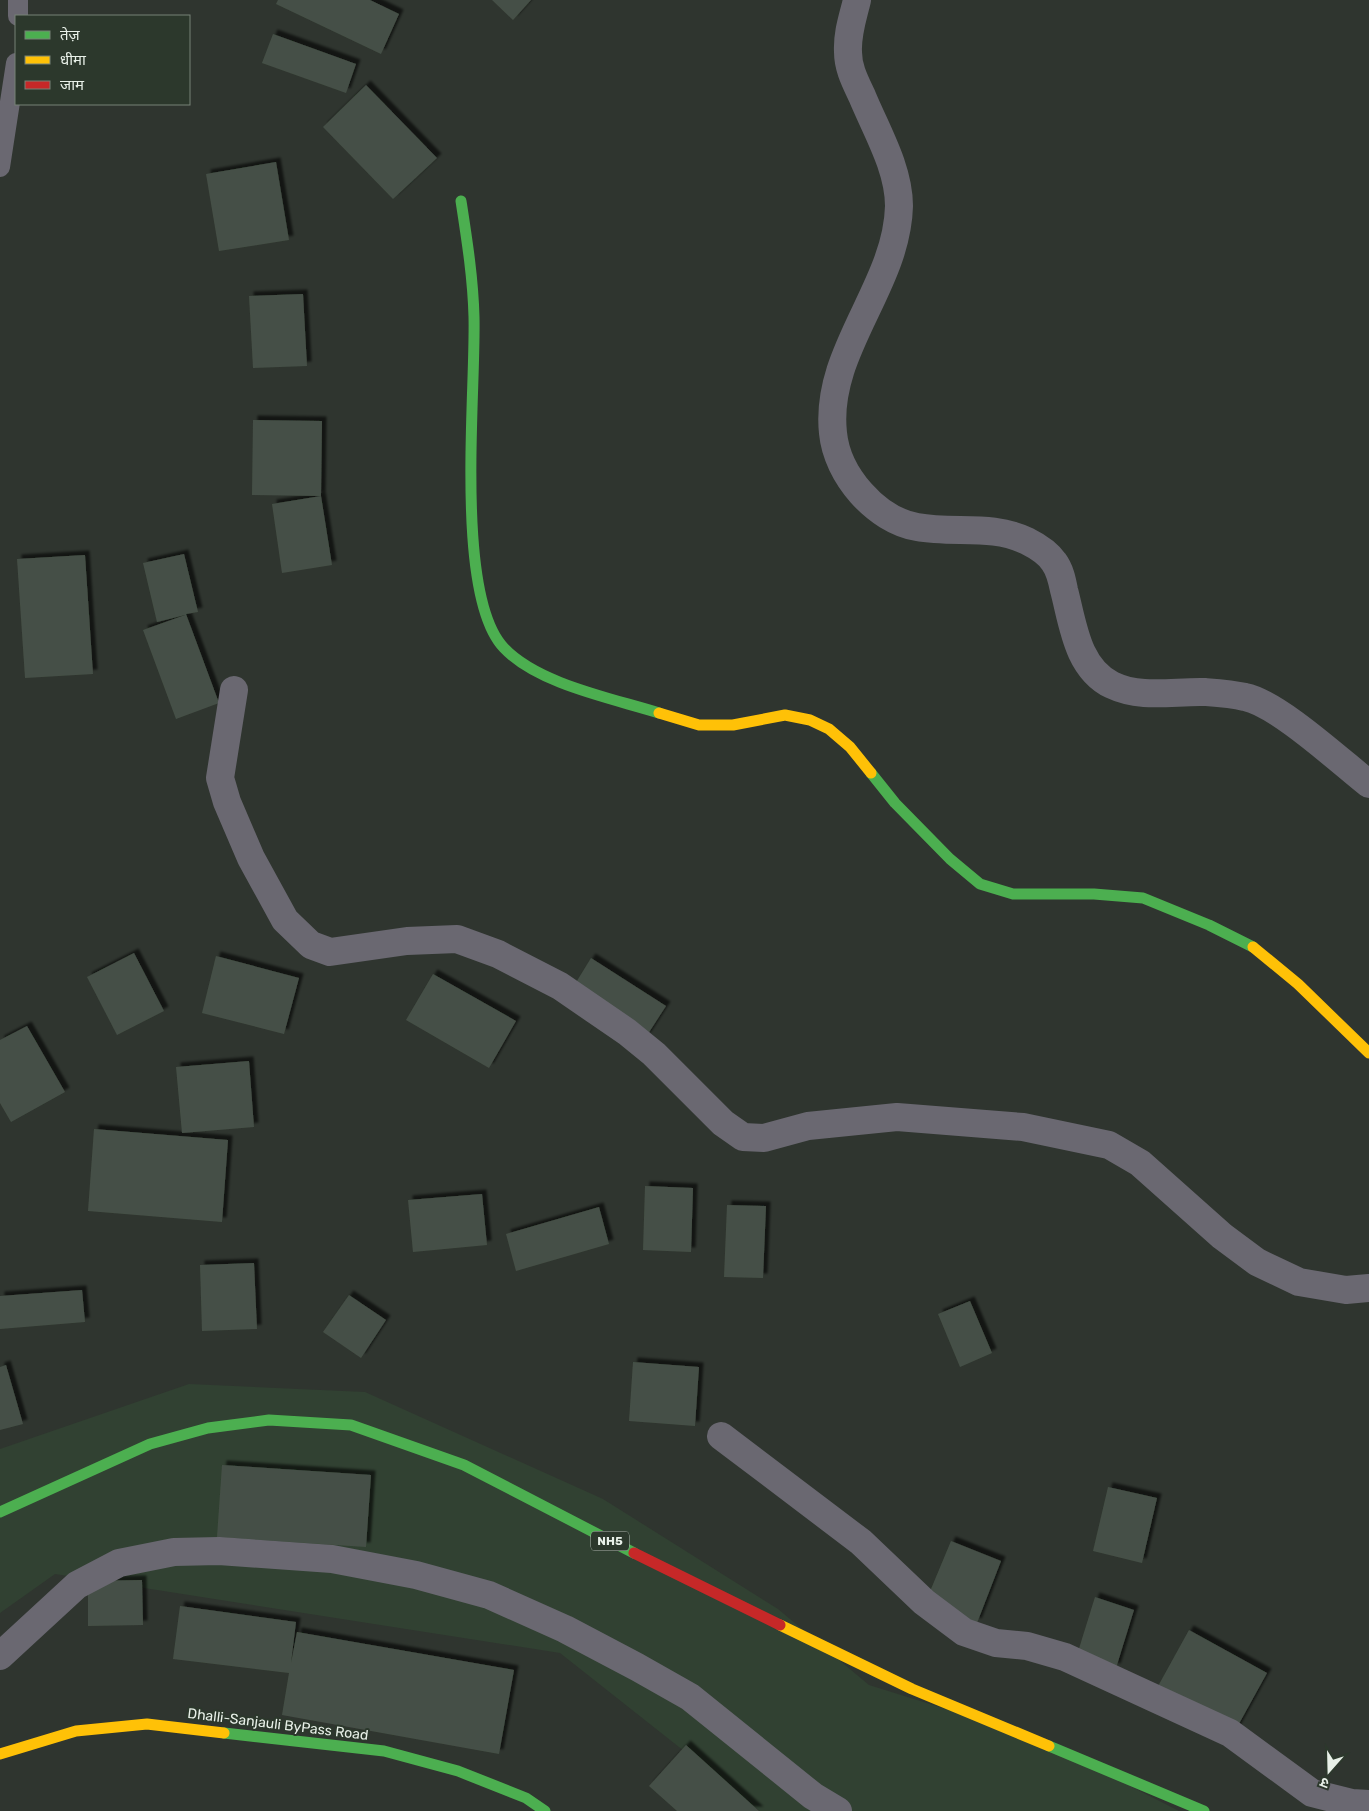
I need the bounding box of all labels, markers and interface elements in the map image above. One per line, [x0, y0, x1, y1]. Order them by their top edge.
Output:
legend [15, 15, 190, 105]
text: तेज़ [60, 26, 81, 44]
text: धीमा [60, 51, 87, 69]
text: जाम [60, 76, 85, 94]
road number: NH5 [591, 1532, 629, 1550]
street label: Dhalli-Sanjauli ByPass Road [187, 1705, 369, 1744]
north arrow [1304, 1746, 1354, 1796]
text: उ [1317, 1773, 1331, 1792]

